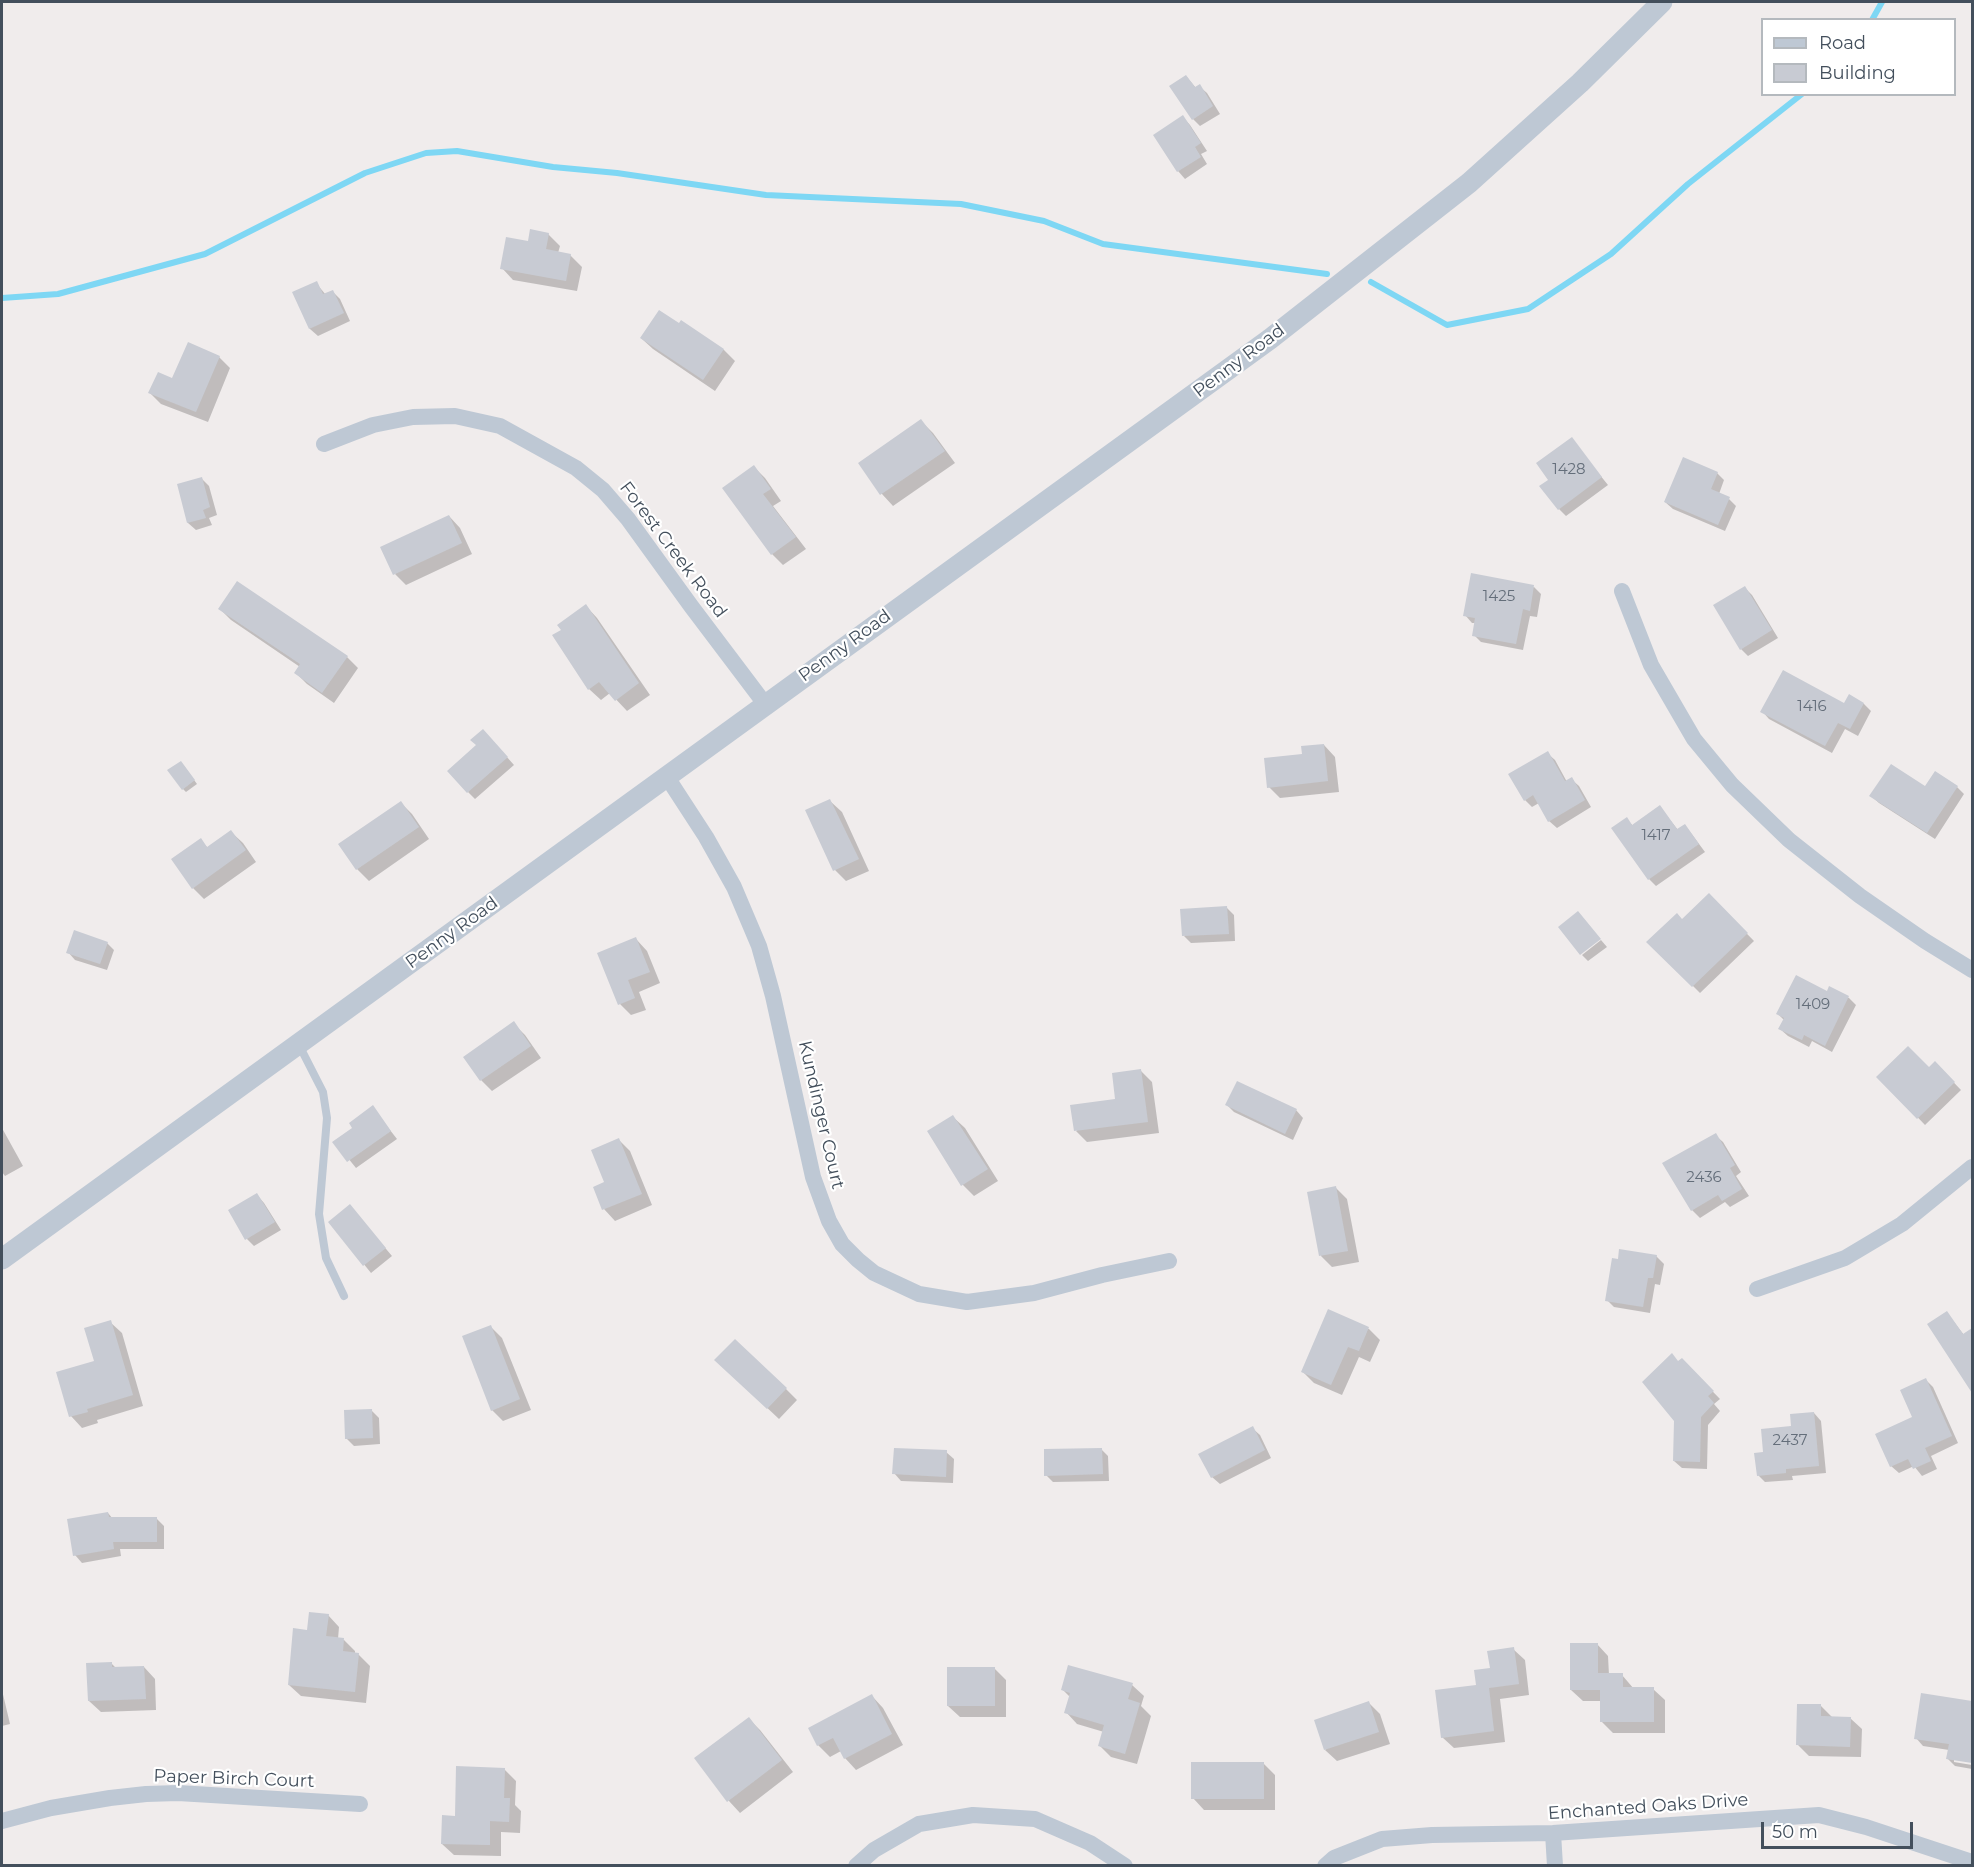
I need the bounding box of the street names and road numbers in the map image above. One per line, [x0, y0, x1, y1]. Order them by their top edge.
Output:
street label: Penny Road [1189, 320, 1289, 402]
street label: Forest Creek Road [615, 478, 731, 622]
street label: Penny Road [795, 605, 895, 687]
street label: Penny Road [402, 892, 502, 974]
street label: Kundinger Court [793, 1039, 849, 1191]
street label: Paper Birch Court [153, 1765, 315, 1793]
street label: Enchanted Oaks Drive [1547, 1789, 1749, 1825]

